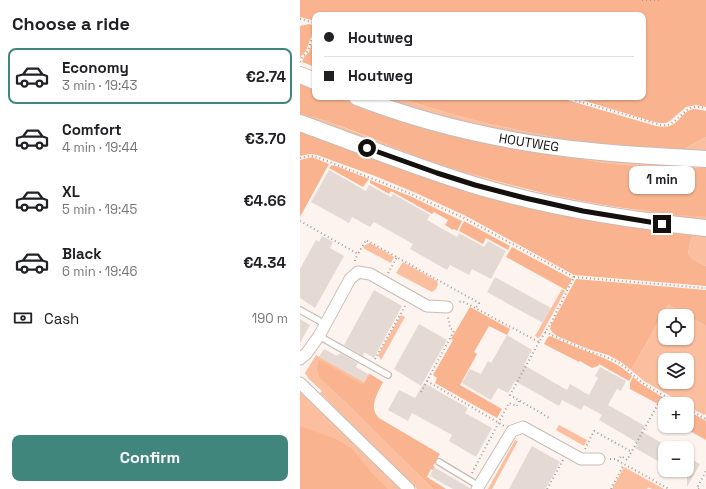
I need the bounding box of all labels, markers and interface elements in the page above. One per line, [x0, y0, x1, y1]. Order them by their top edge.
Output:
text: Choose a ride [12, 12, 130, 35]
text: Houtweg [348, 28, 413, 47]
icon: car [14, 58, 50, 94]
text: Economy [62, 58, 129, 77]
text: Houtweg [348, 66, 413, 85]
text: €2.74 [246, 67, 286, 86]
text: 3 min · 19:43 [62, 77, 137, 94]
icon: car [14, 120, 50, 156]
text: Comfort [62, 120, 122, 139]
text: €3.70 [245, 129, 286, 148]
street label: HOUTWEG [498, 129, 560, 156]
text: 4 min · 19:44 [62, 139, 138, 156]
route start [358, 139, 376, 157]
callout: 1 min [629, 166, 695, 194]
text: 1 min [646, 171, 678, 188]
icon: car [14, 182, 50, 218]
text: XL [62, 182, 80, 201]
text: €4.66 [243, 191, 286, 210]
text: 5 min · 19:45 [62, 201, 137, 218]
route end [653, 215, 671, 233]
icon: car [14, 244, 50, 280]
text: Black [62, 244, 102, 263]
text: €4.34 [243, 253, 286, 272]
text: 6 min · 19:46 [62, 263, 138, 280]
icon: cash [12, 307, 34, 329]
text: Cash [44, 309, 79, 328]
map controls [658, 309, 694, 477]
button: locate [658, 309, 694, 345]
text: 190 m [252, 310, 288, 327]
button: layers [658, 353, 694, 389]
button: + [658, 397, 694, 433]
button: Confirm [12, 435, 288, 481]
button: − [658, 441, 694, 477]

